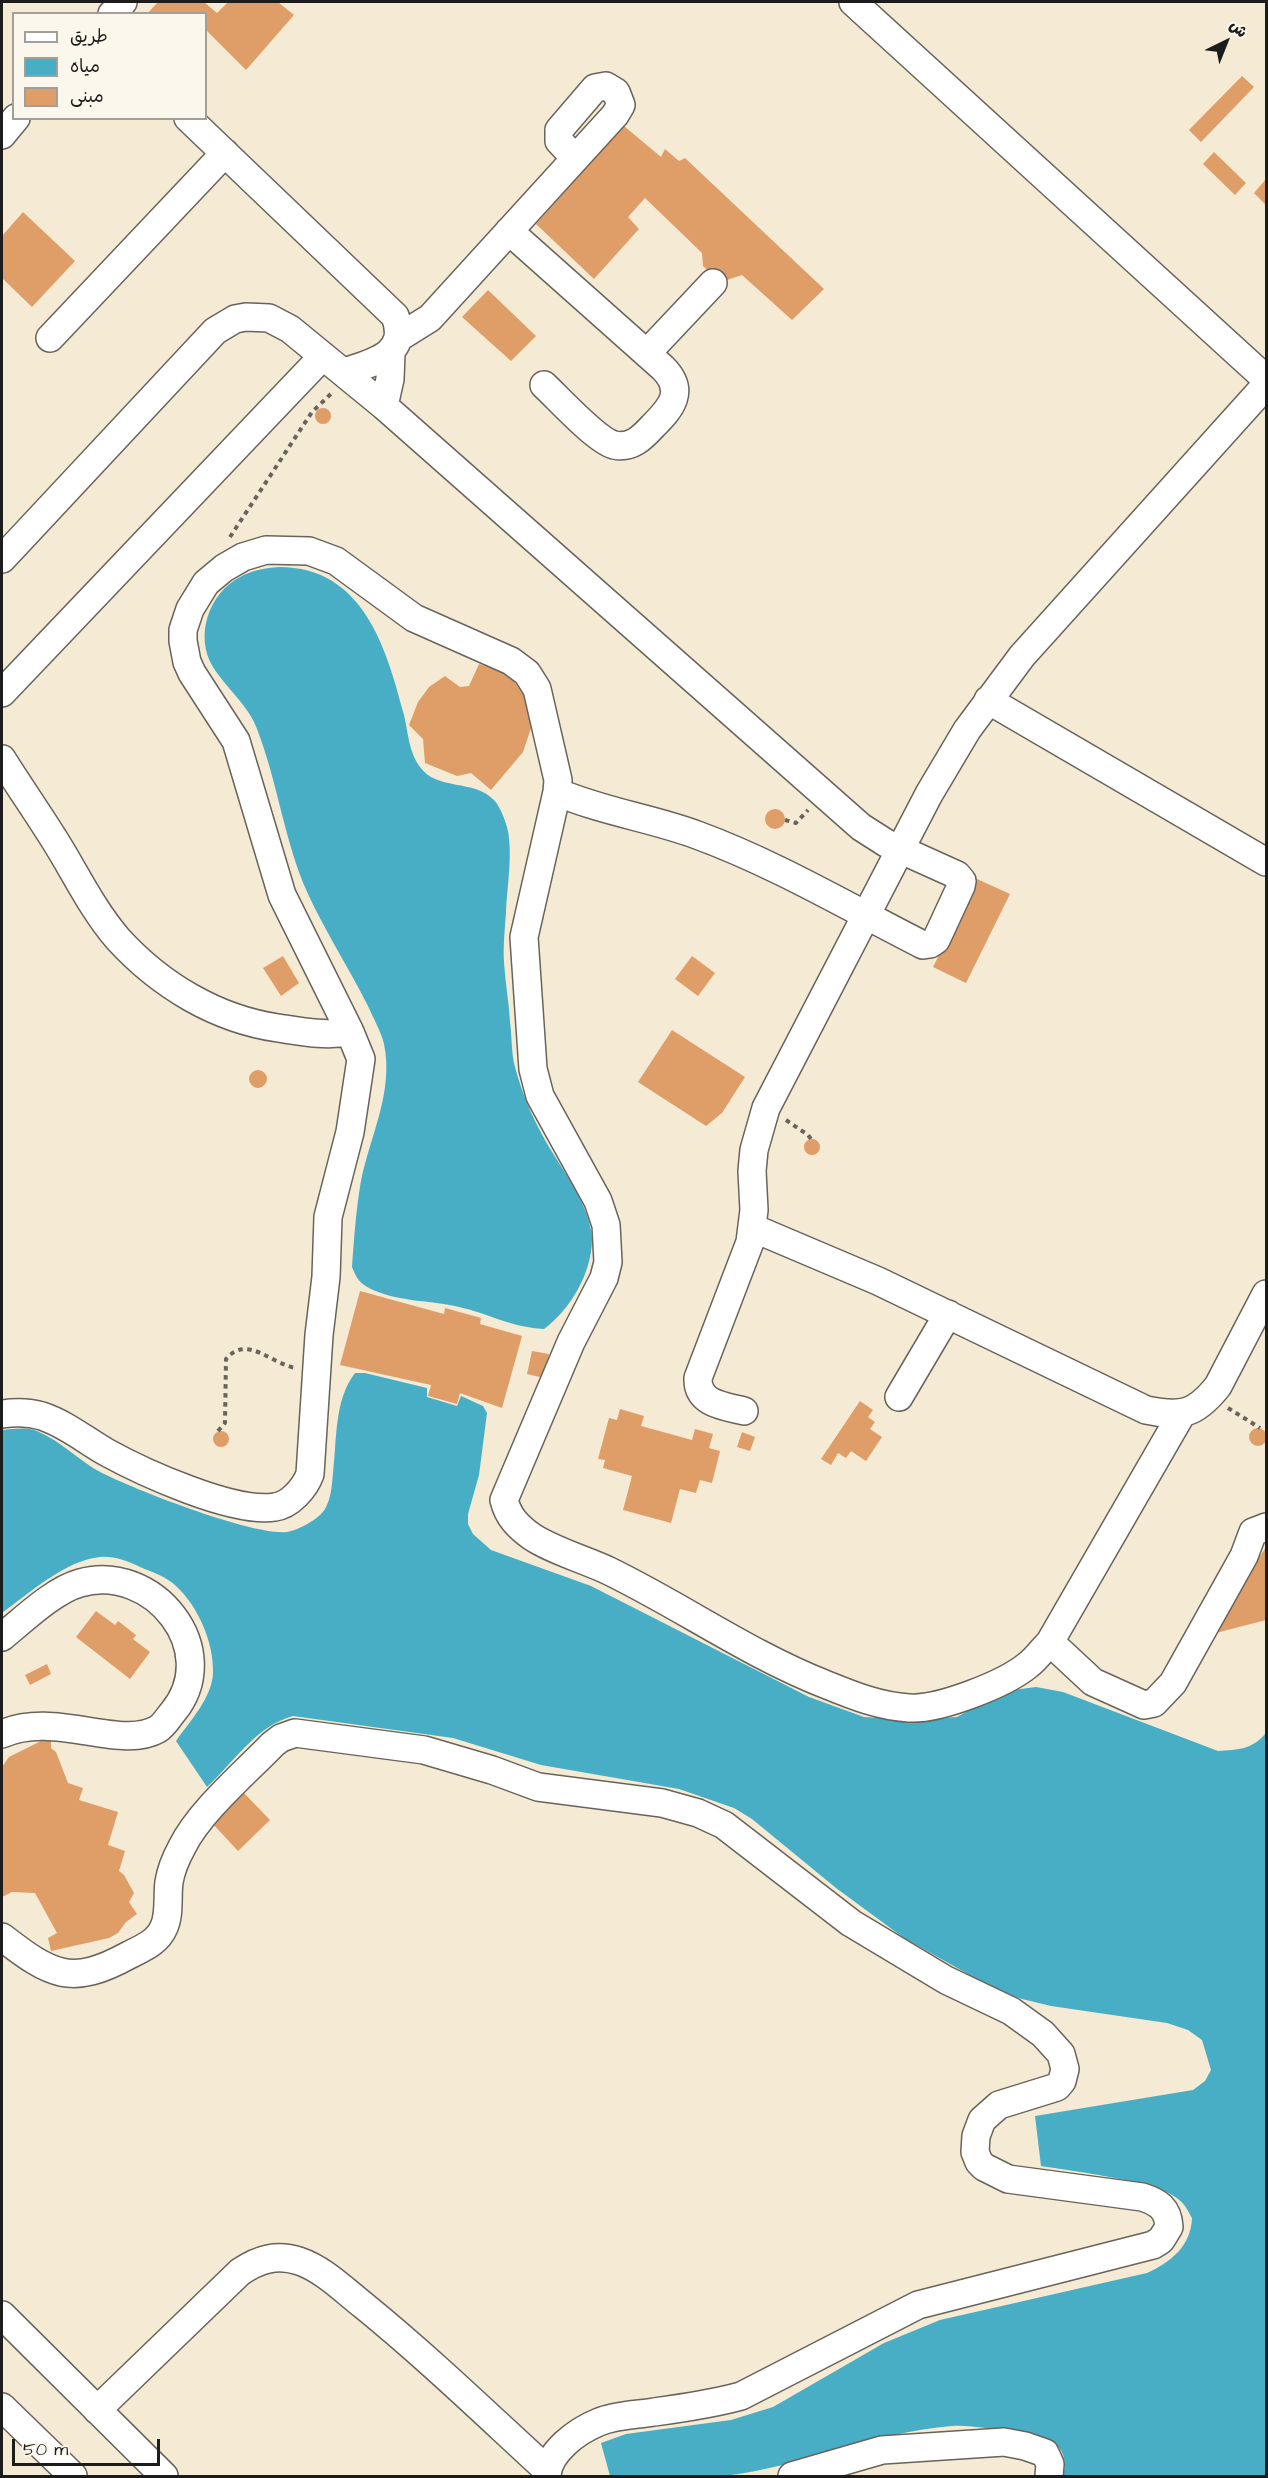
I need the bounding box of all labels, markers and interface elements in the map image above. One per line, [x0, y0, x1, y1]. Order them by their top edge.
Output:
legend [12, 12, 207, 120]
north arrow [1196, 12, 1256, 72]
text: ش [1224, 15, 1252, 43]
text: طريق [70, 24, 108, 49]
text: مياه [70, 54, 100, 79]
text: مبنى [70, 84, 104, 109]
scale bar [15, 2427, 164, 2465]
text: 50 m [23, 2437, 68, 2462]

